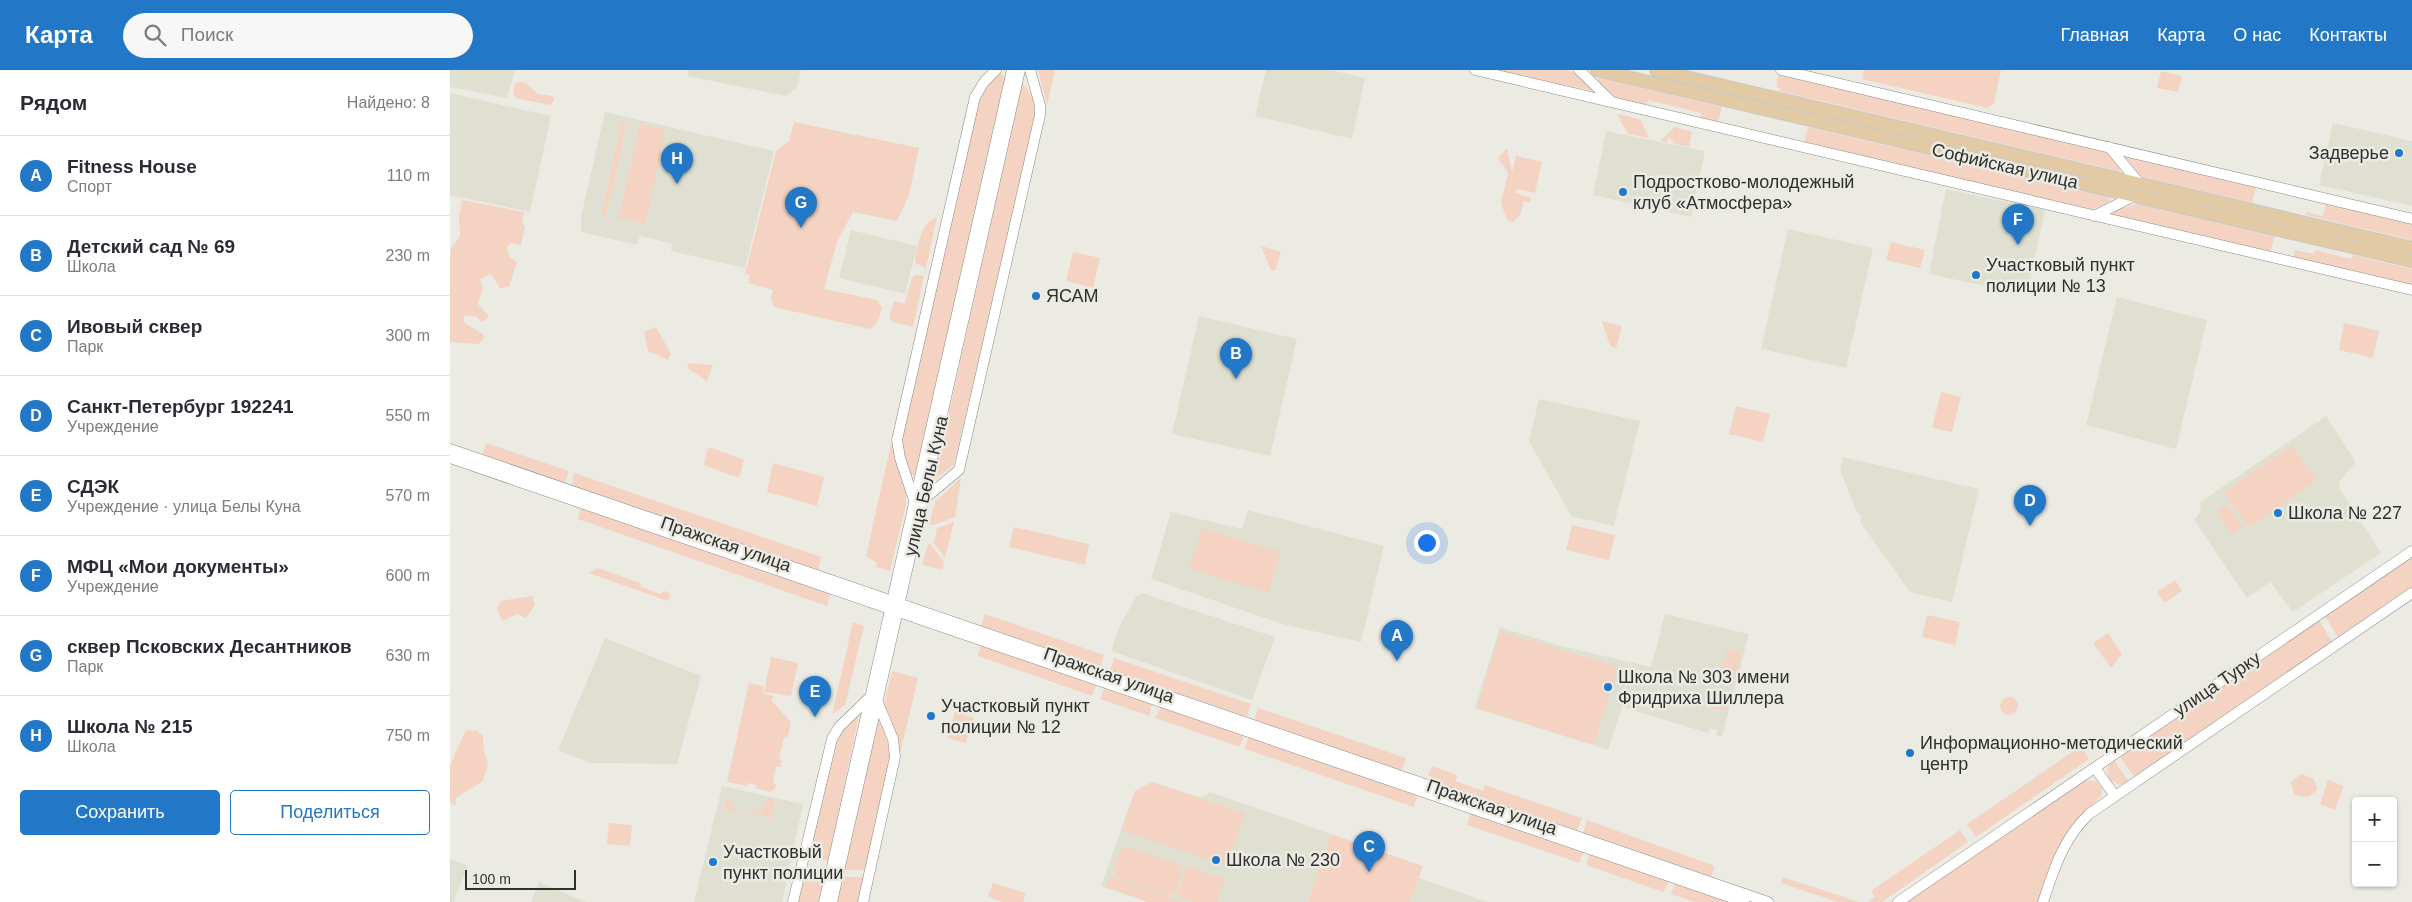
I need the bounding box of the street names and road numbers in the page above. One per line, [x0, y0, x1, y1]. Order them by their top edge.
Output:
street label: Софийская улица [1930, 139, 2081, 193]
street label: улица Белы Куна [900, 413, 952, 558]
street label: Пражская улица [658, 512, 795, 576]
street label: Пражская улица [1041, 643, 1178, 707]
street label: улица Турку [2170, 648, 2264, 720]
street label: Пражская улица [1424, 775, 1561, 839]

